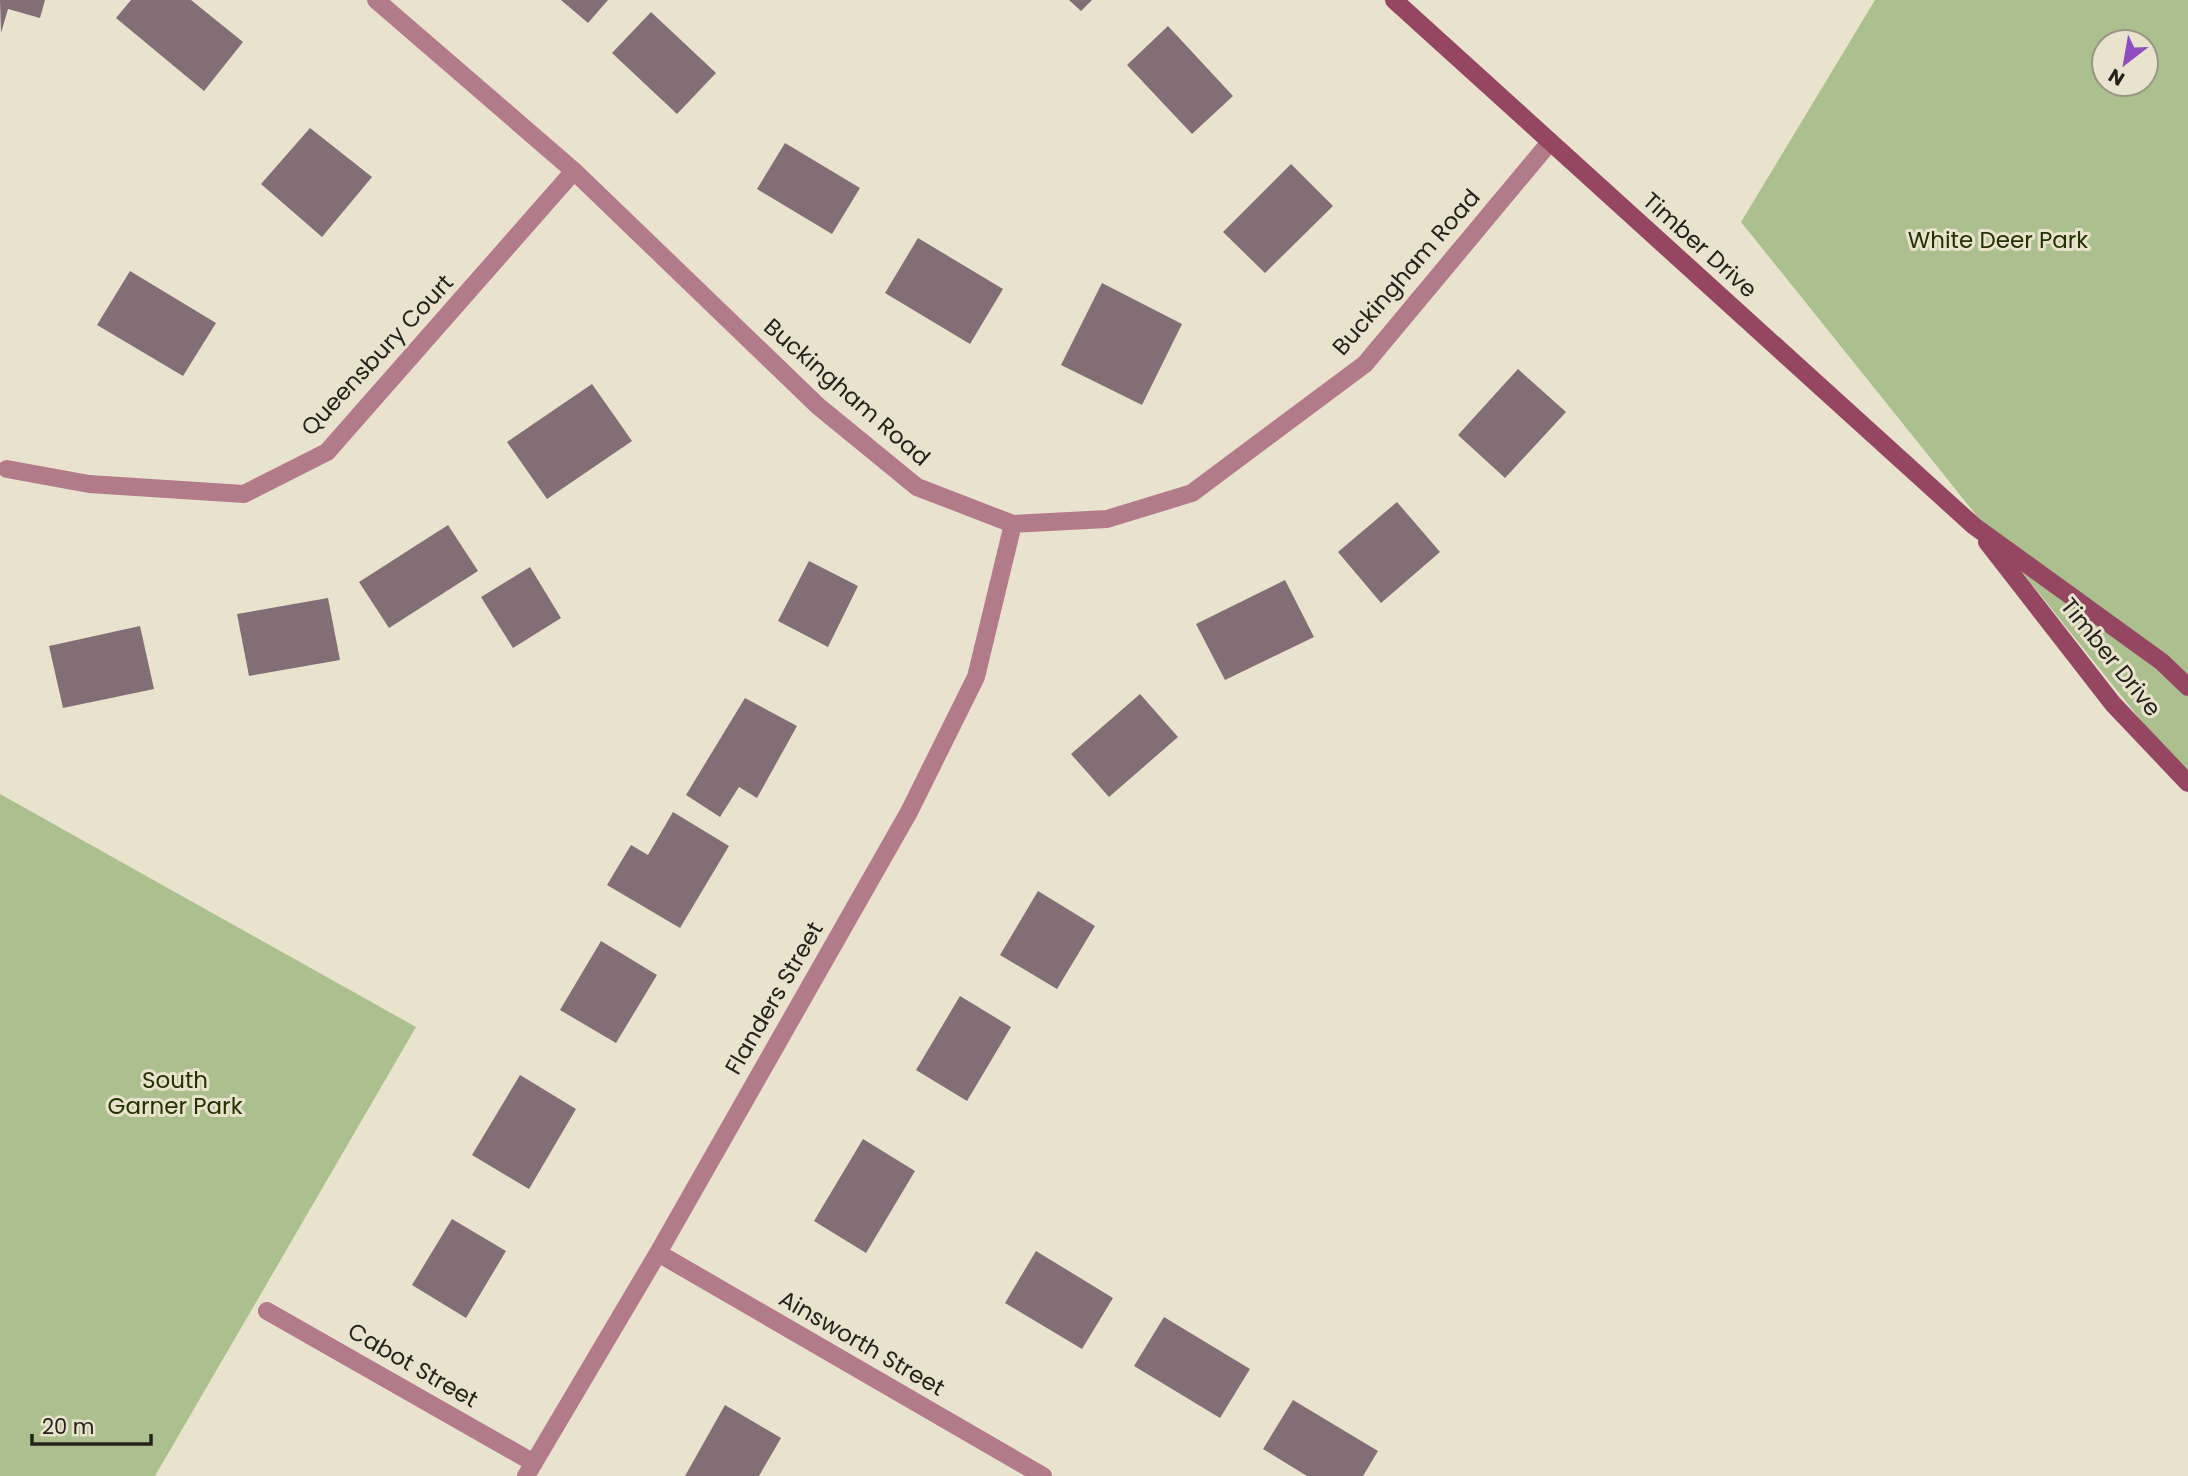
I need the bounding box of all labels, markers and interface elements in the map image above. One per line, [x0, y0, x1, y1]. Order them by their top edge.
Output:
north arrow [2090, 28, 2160, 98]
text: N [2103, 62, 2130, 92]
street label: Buckingham Road [1325, 182, 1487, 362]
street label: Timber Drive [1636, 185, 1764, 305]
park label: White Deer Park [1908, 224, 2088, 256]
street label: Queensbury Court [294, 267, 460, 443]
street label: Buckingham Road [757, 311, 937, 473]
street label: Timber Drive [2053, 591, 2169, 723]
street label: Flanders Street [717, 916, 831, 1080]
park label: South Garner Park [107, 1064, 243, 1122]
street label: Ainsworth Street [773, 1282, 951, 1404]
street label: Cabot Street [342, 1315, 484, 1415]
scale bar [32, 1402, 150, 1446]
text: 20 m [42, 1412, 95, 1441]

